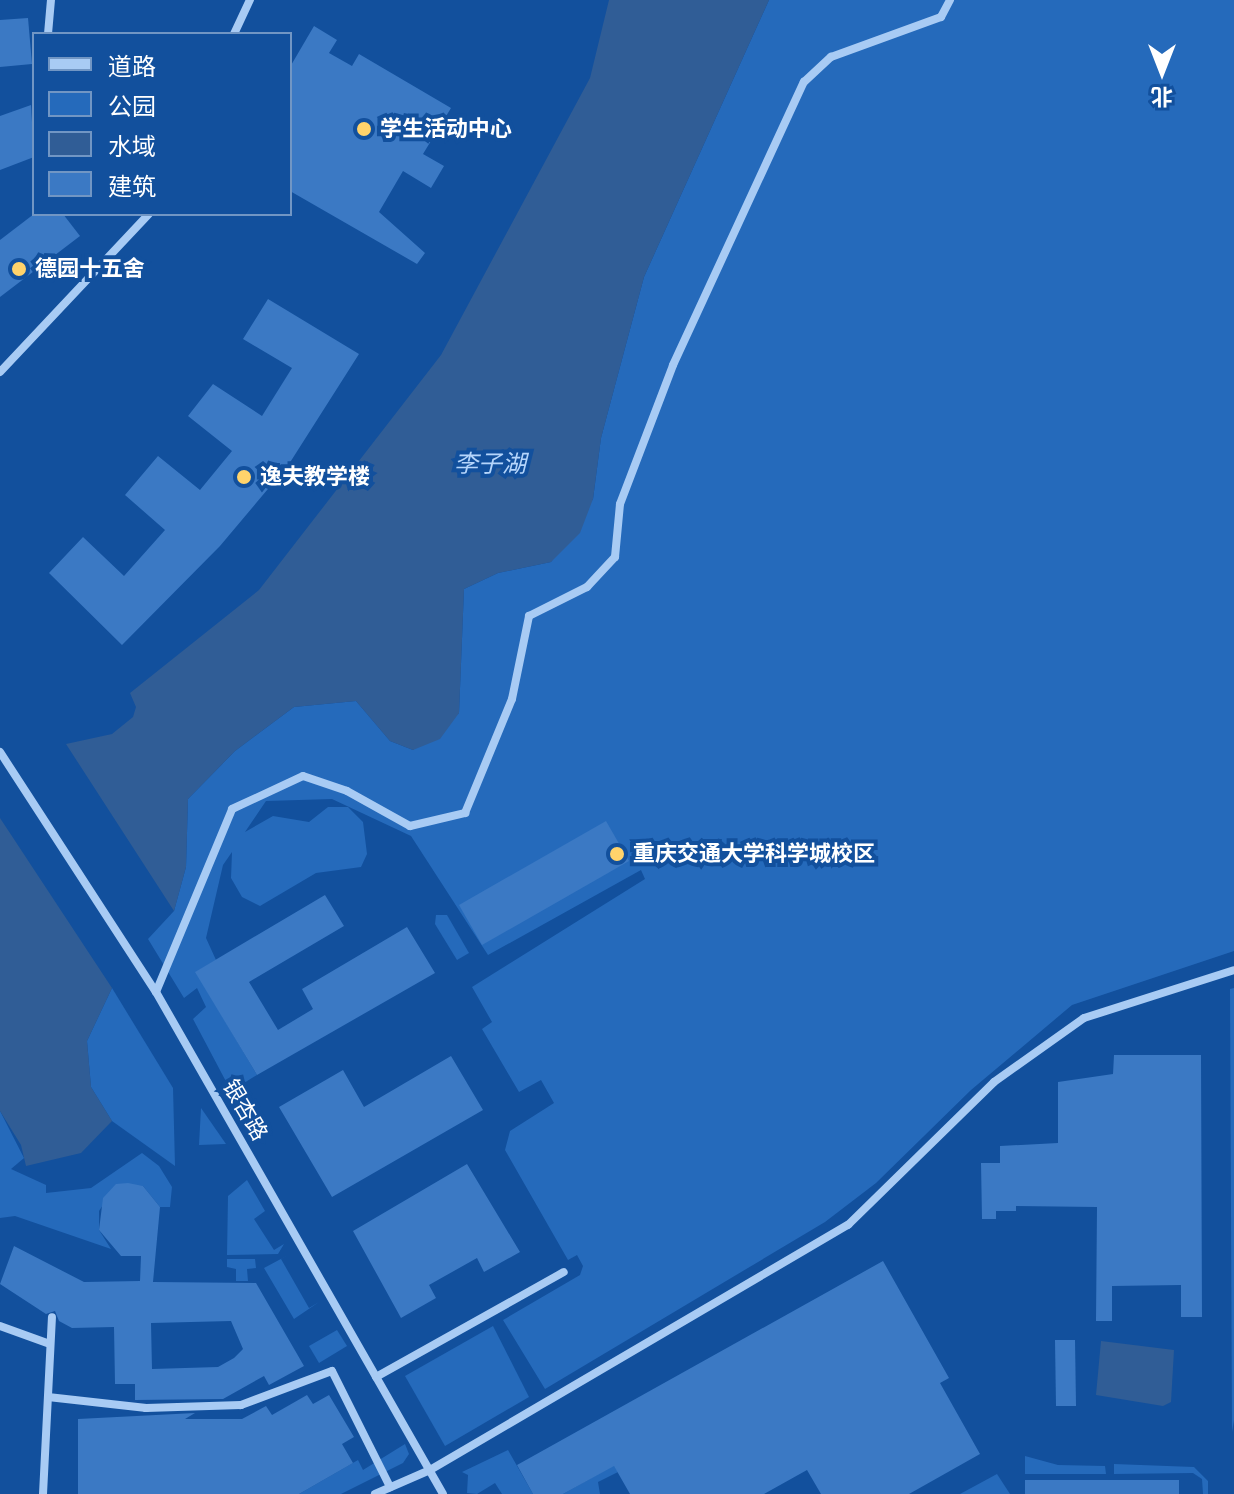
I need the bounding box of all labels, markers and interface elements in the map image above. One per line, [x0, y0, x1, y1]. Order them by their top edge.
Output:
legend [32, 32, 292, 216]
north arrow [1122, 32, 1202, 112]
text: 道路 [108, 53, 156, 80]
text: 北 [1151, 84, 1173, 109]
text: 公园 [108, 93, 156, 120]
place label: 学生活动中心 [380, 116, 512, 142]
marker: 学生活动中心 [355, 120, 373, 138]
text: 水域 [108, 133, 156, 160]
text: 建筑 [108, 173, 156, 200]
place label: 德园十五舍 [35, 256, 145, 282]
marker: 德园十五舍 [10, 260, 28, 278]
water label: 李子湖 [454, 450, 526, 478]
place label: 逸夫教学楼 [260, 464, 370, 490]
marker: 逸夫教学楼 [235, 468, 253, 486]
place label: 重庆交通大学科学城校区 [633, 841, 875, 867]
marker: 重庆交通大学科学城校区 [608, 845, 626, 863]
street label: 银杏路 [217, 1075, 273, 1145]

